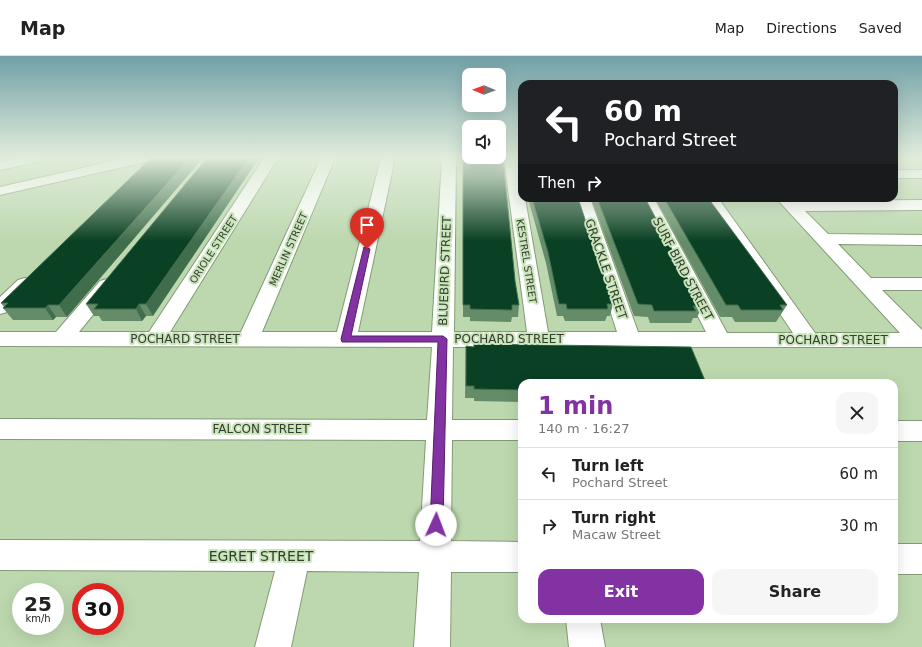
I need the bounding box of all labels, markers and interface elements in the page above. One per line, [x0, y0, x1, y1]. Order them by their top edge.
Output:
text: Map [20, 17, 65, 39]
text: Map [715, 20, 744, 36]
text: Directions [766, 20, 837, 36]
text: Saved [859, 20, 902, 36]
north arrow [462, 68, 506, 112]
map controls [462, 68, 506, 164]
text: 60 m [604, 95, 682, 128]
icon: left [538, 96, 590, 148]
button: sound [462, 120, 506, 164]
text: Pochard Street [604, 129, 737, 150]
icon: right [583, 172, 605, 194]
text: Then [538, 174, 575, 192]
pin [350, 208, 384, 249]
street label: MERLIN STREET [267, 210, 310, 288]
street label: ORIOLE STREET [187, 212, 240, 285]
icon: arrive [356, 214, 378, 236]
street label: BLUEBIRD STREET [436, 215, 454, 326]
street label: SURF BIRD STREET [650, 215, 716, 323]
street label: GRACKLE STREET [582, 217, 630, 322]
street label: KESTREL STREET [514, 218, 539, 305]
street label: POCHARD STREET [130, 332, 240, 346]
street label: POCHARD STREET [454, 332, 564, 346]
street label: POCHARD STREET [778, 333, 888, 347]
text: 1 min [538, 392, 613, 420]
button: close [836, 392, 878, 434]
text: 140 m · 16:27 [538, 421, 629, 436]
street label: FALCON STREET [212, 422, 310, 436]
text: Turn left [572, 457, 644, 475]
icon: left [538, 463, 560, 485]
text: 60 m [840, 465, 878, 483]
text: Pochard Street [572, 475, 668, 490]
position arrow [415, 504, 457, 546]
text: Turn right [572, 509, 656, 527]
icon: right [538, 515, 560, 537]
text: 30 m [840, 517, 878, 535]
text: Macaw Street [572, 527, 661, 542]
street label: EGRET STREET [209, 548, 314, 564]
button: Exit [538, 569, 704, 615]
button: Share [712, 569, 878, 615]
speed limit sign: 30 [72, 583, 124, 635]
text: 25 [24, 592, 52, 616]
text: km/h [25, 613, 51, 624]

